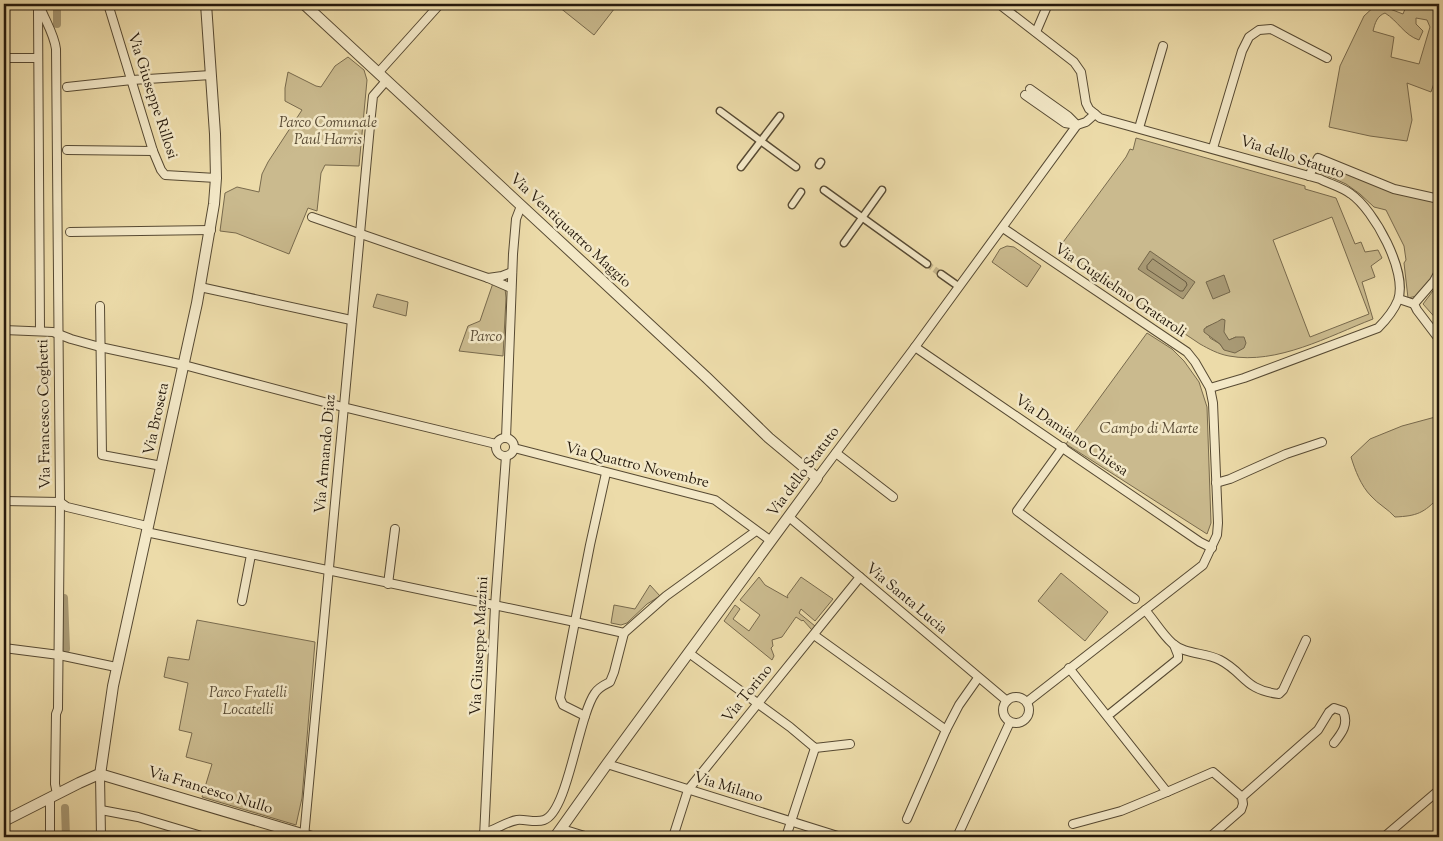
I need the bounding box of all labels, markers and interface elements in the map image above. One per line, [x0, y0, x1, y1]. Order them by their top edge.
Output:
street label: Via Giuseppe Rillosi [122, 30, 182, 162]
park label: Parco Comunale Paul Harris [279, 113, 377, 151]
street label: Via dello Statuto [1237, 131, 1347, 185]
street label: Via Ventiquattro Maggio [504, 169, 636, 293]
street label: Via Guglielmo Grataroli [1050, 239, 1190, 343]
park label: Parco [470, 327, 502, 348]
street label: Via Francesco Coghetti [33, 339, 57, 489]
street label: Via Broseta [139, 381, 175, 457]
street label: Via Damiano Chiesa [1010, 390, 1132, 482]
street label: Via Armando Diaz [310, 393, 342, 514]
park label: Campo di Marte [1100, 419, 1198, 440]
street label: Via dello Statuto [763, 422, 845, 522]
street label: Via Quattro Novembre [563, 438, 711, 494]
street label: Via Santa Lucia [861, 558, 952, 640]
street label: Via Giuseppe Mazzini [466, 576, 494, 716]
street label: Via Torino [718, 660, 778, 728]
park label: Parco Fratelli Locatelli [209, 683, 287, 721]
street label: Via Francesco Nullo [145, 762, 275, 820]
street label: Via Milano [691, 767, 765, 809]

